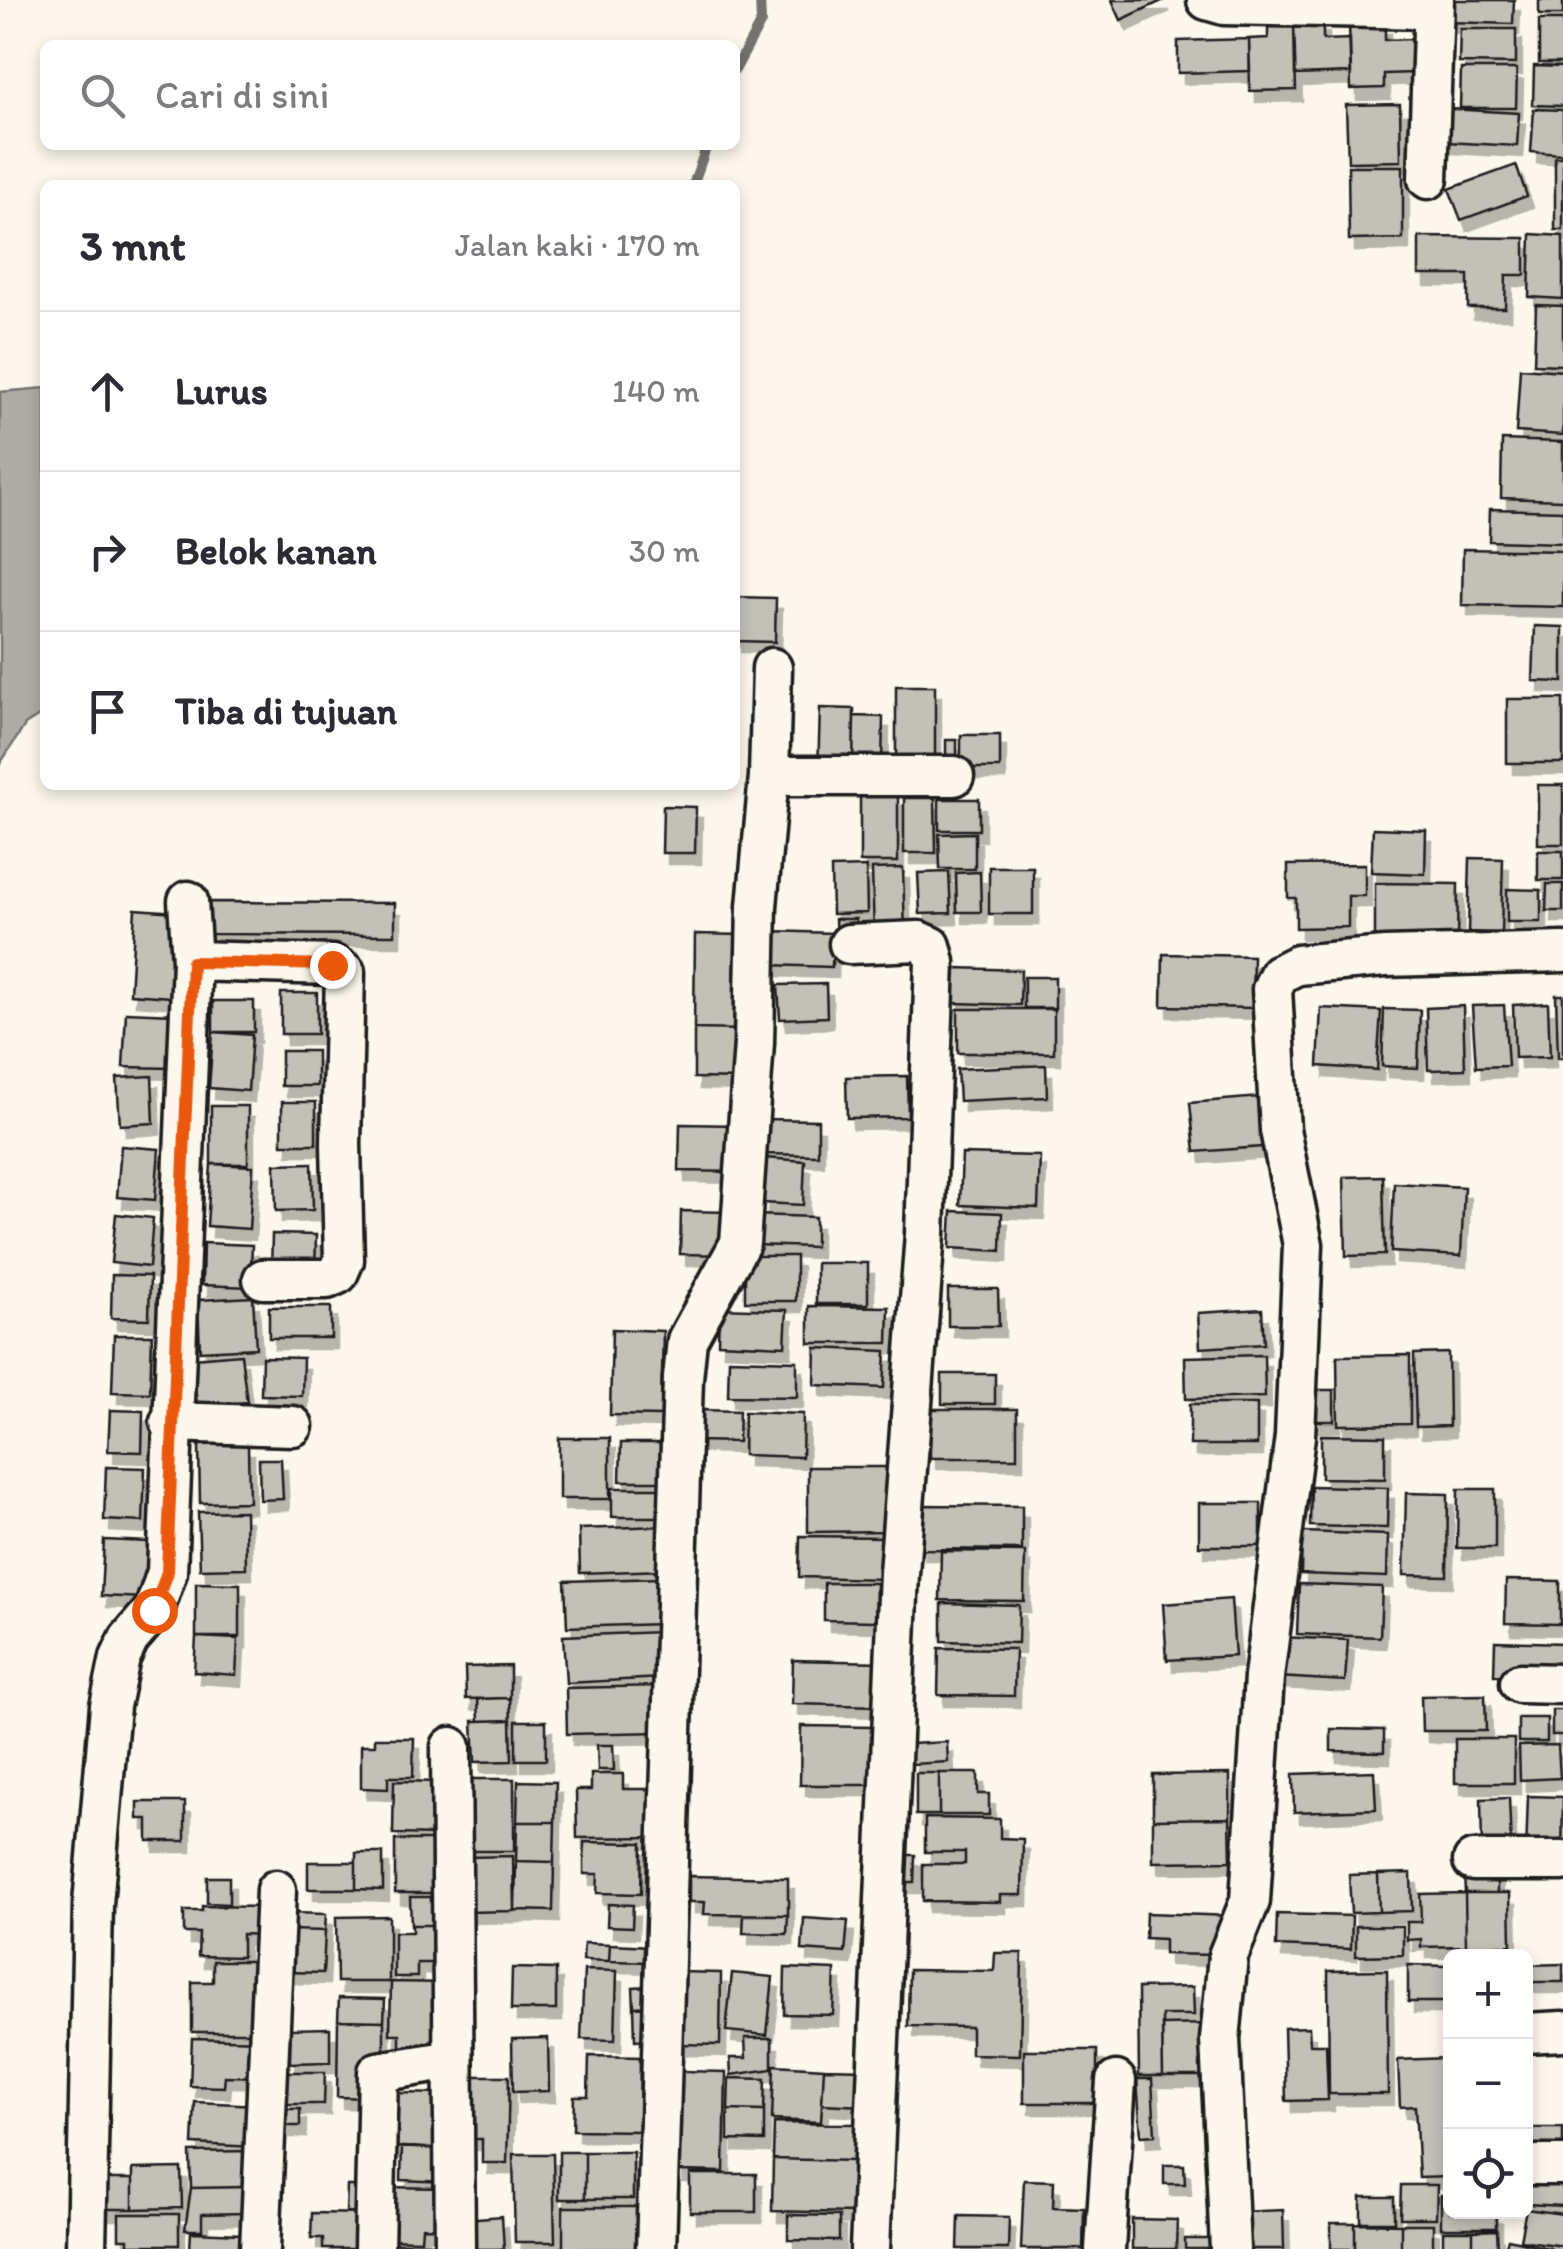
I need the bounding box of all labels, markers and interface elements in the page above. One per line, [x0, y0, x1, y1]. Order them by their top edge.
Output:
search box [40, 40, 740, 150]
icon: search [75, 68, 130, 123]
text: Cari di sini [155, 72, 329, 118]
text: 3 mnt [80, 220, 186, 271]
text: Jalan kaki · 170 m [455, 226, 700, 264]
icon: ahead [80, 364, 135, 419]
text: Lurus [175, 368, 268, 414]
text: 140 m [612, 372, 700, 410]
icon: right [80, 524, 135, 579]
text: Belok kanan [175, 528, 377, 574]
text: 30 m [629, 532, 700, 570]
icon: arrive [80, 684, 135, 739]
text: Tiba di tujuan [175, 688, 397, 734]
route end [310, 943, 356, 989]
route start [132, 1588, 178, 1634]
map controls [1443, 1949, 1533, 2219]
button: + [1443, 1949, 1533, 2039]
button: − [1443, 2039, 1533, 2129]
button: locate [1443, 2129, 1533, 2219]

